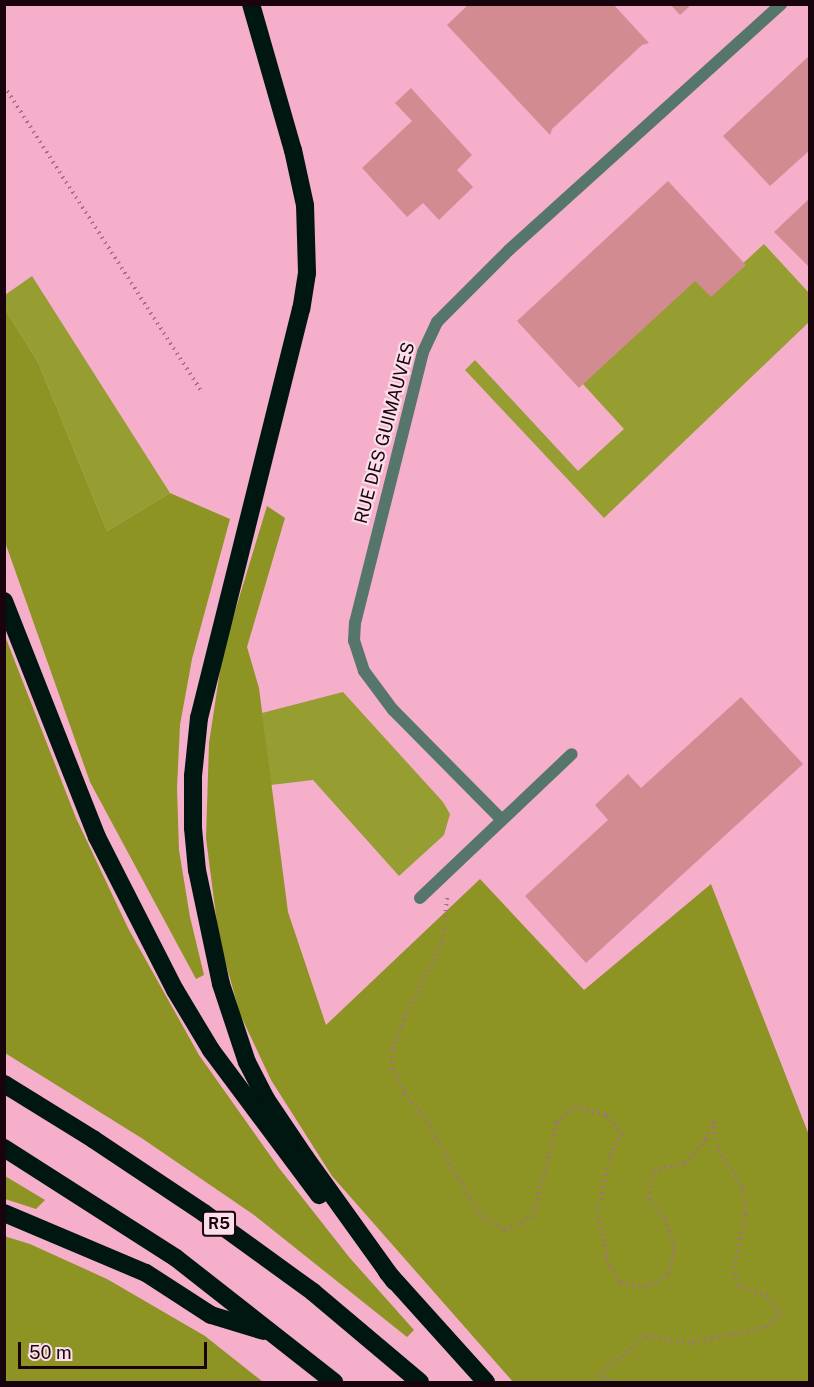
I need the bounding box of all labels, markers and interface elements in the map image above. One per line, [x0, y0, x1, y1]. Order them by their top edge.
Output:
street label: RUE DES GUIMAUVES [350, 340, 420, 526]
road number: R5 [201, 1211, 237, 1237]
scale bar [21, 1330, 210, 1368]
text: 50 m [29, 1342, 72, 1363]

